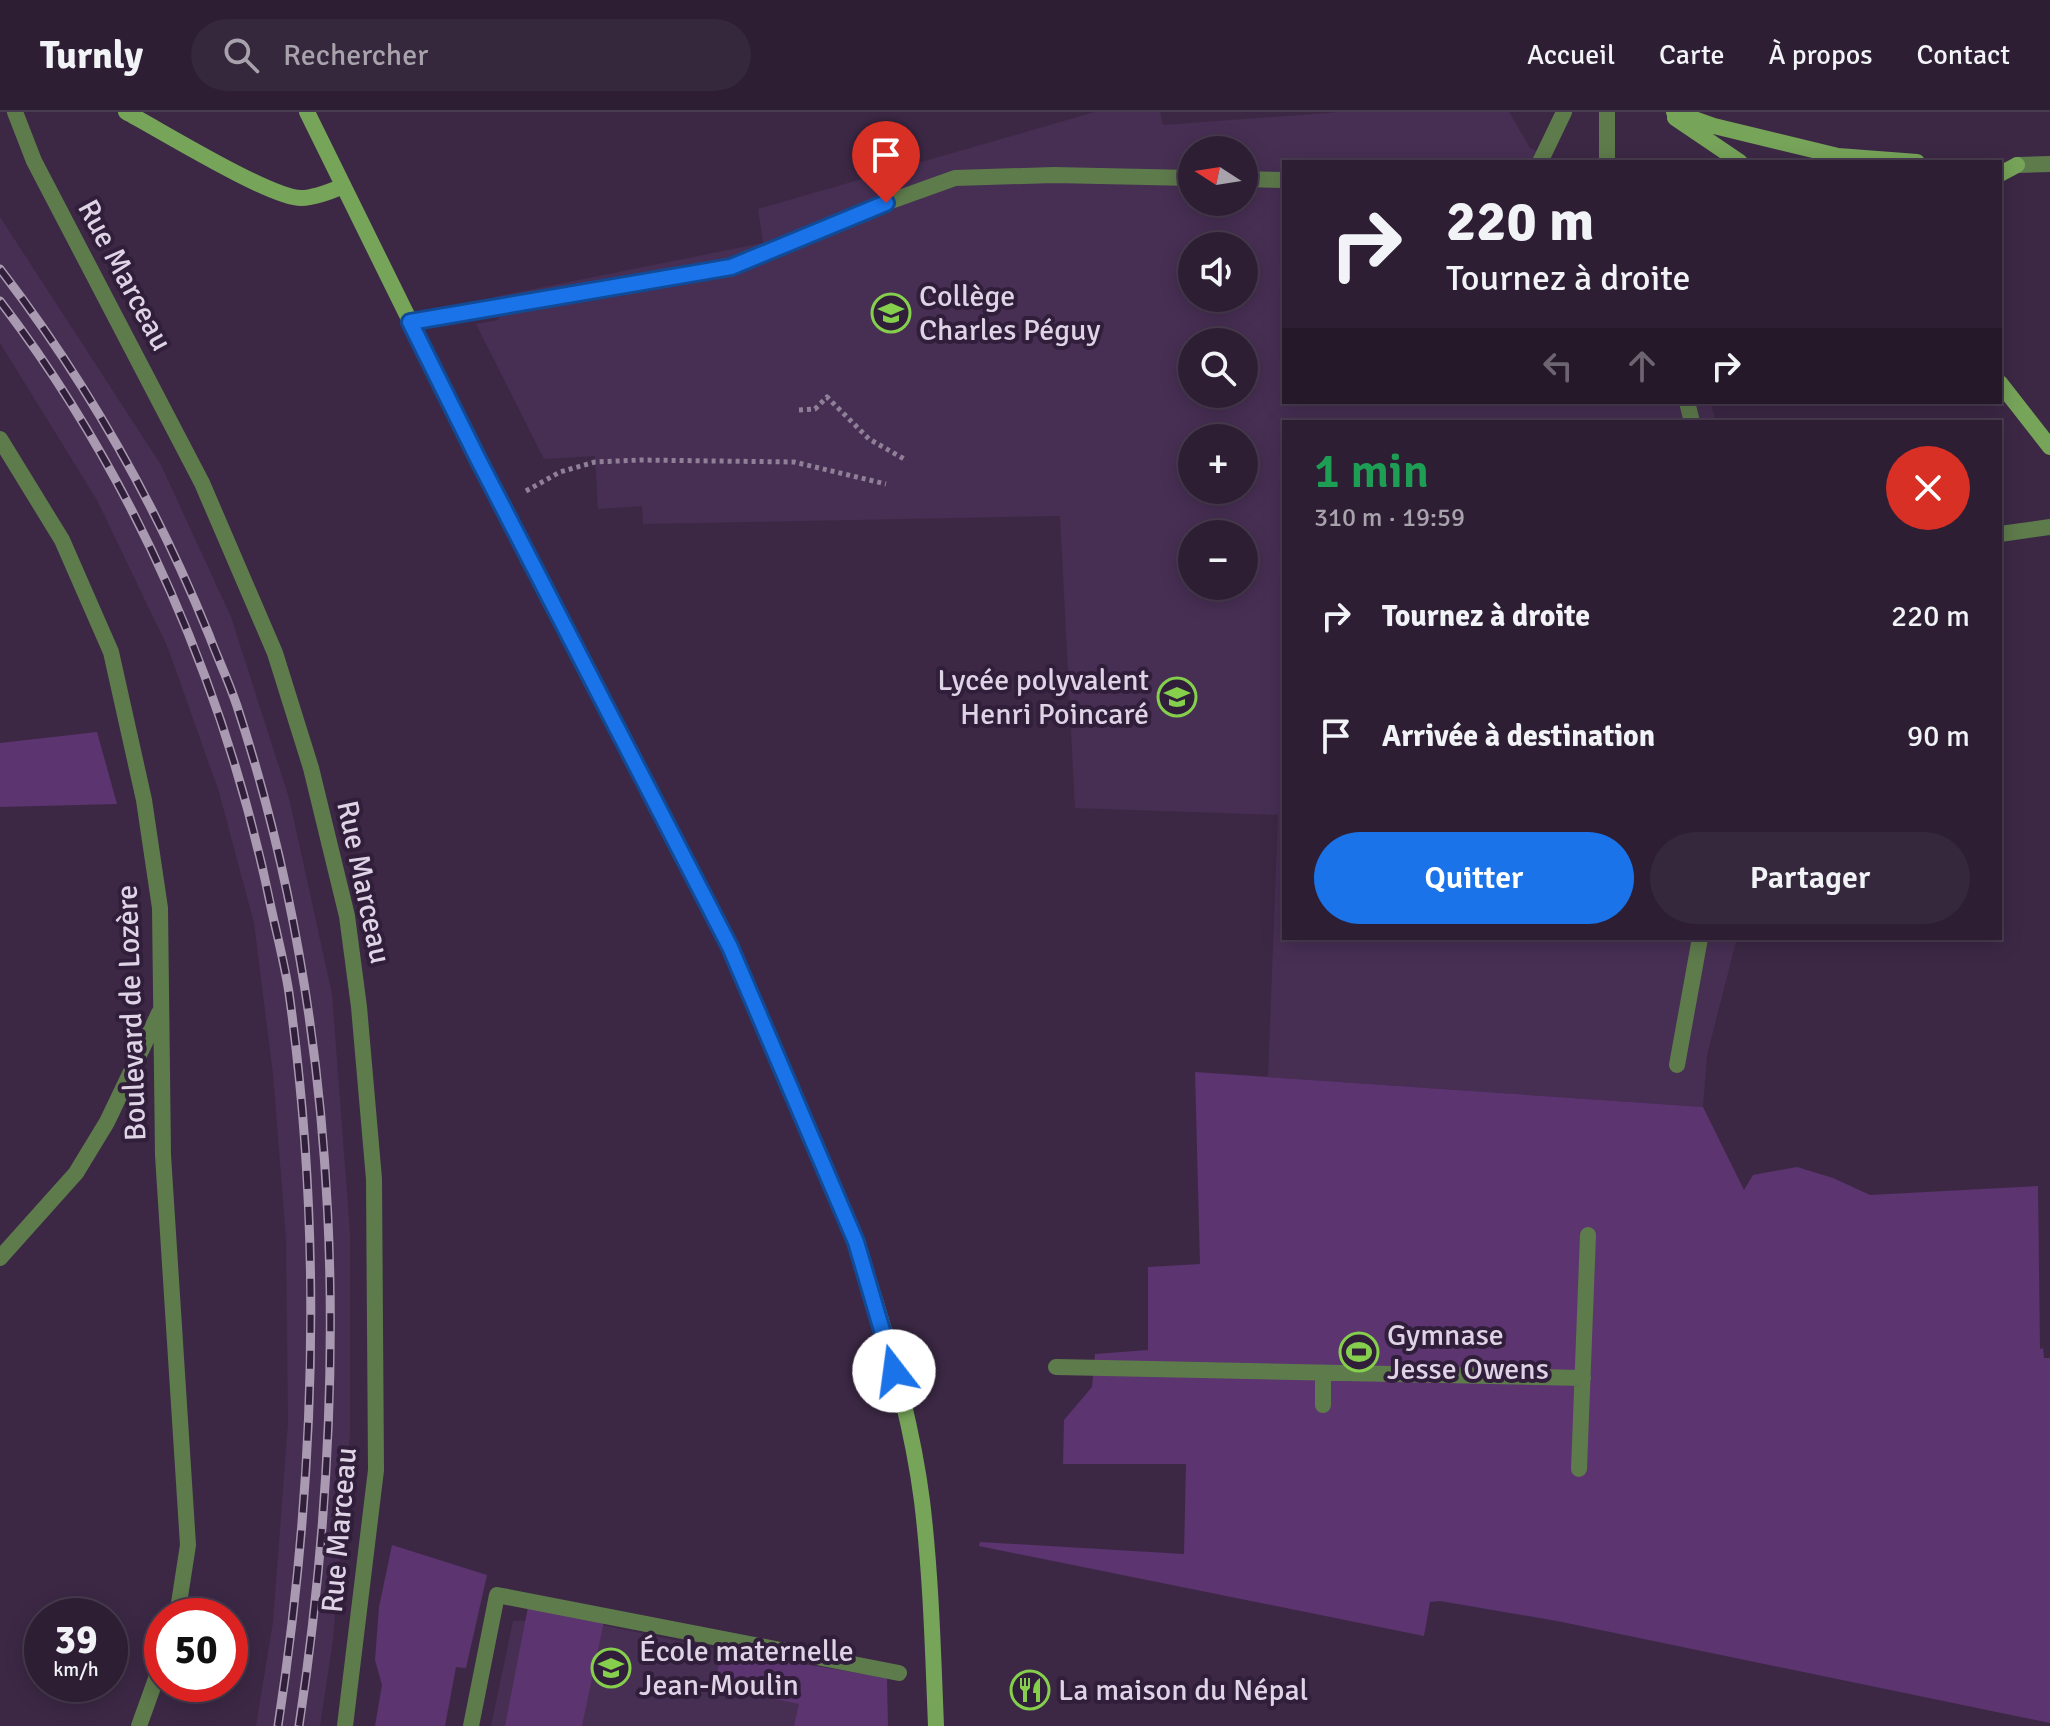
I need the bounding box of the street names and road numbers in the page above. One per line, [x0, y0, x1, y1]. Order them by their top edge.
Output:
street label: Rue Marceau [69, 193, 180, 357]
street label: Rue Marceau [328, 797, 399, 967]
street label: Boulevard de Lozère [109, 884, 154, 1142]
street label: Rue Marceau [314, 1446, 365, 1614]

